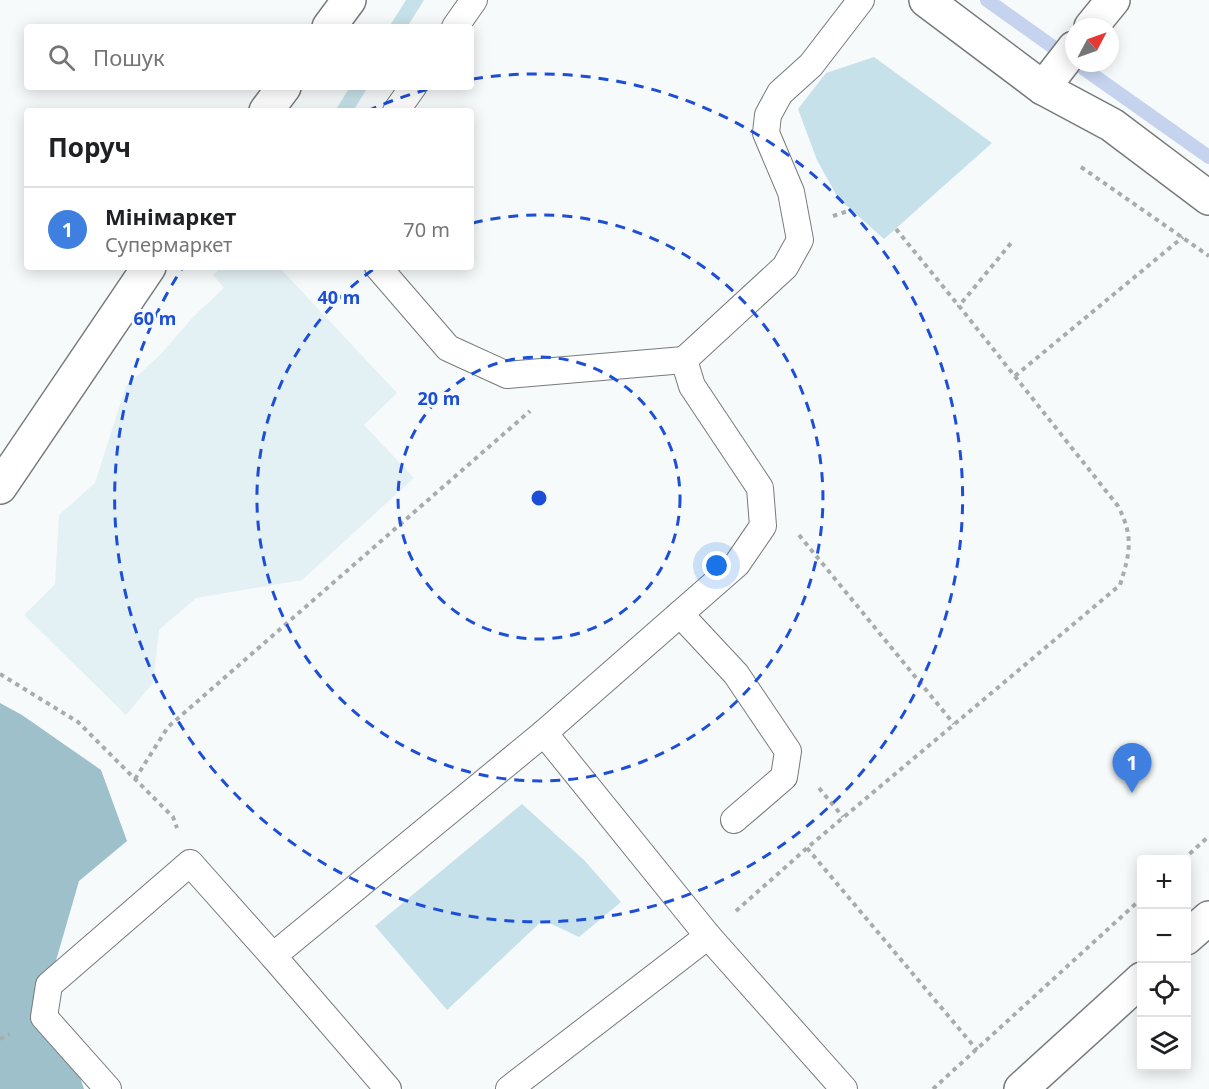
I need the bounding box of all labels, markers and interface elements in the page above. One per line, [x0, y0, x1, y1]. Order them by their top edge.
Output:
north arrow [1065, 18, 1119, 72]
search box [24, 24, 474, 90]
icon: search [45, 41, 78, 74]
text: Пошук [93, 42, 165, 72]
text: Поруч [48, 129, 131, 165]
text: Мінімаркет [105, 201, 236, 231]
text: 1 [62, 216, 73, 243]
text: 70 m [403, 216, 450, 243]
text: Супермаркет [105, 231, 232, 258]
text: 40 m [318, 285, 360, 309]
text: 60 m [134, 306, 176, 330]
text: 20 m [418, 386, 460, 410]
centre of rings [529, 488, 549, 508]
your location [702, 551, 731, 580]
pin: 1 [1112, 744, 1152, 793]
map controls [1137, 855, 1191, 1071]
button: + [1137, 855, 1191, 909]
button: − [1137, 909, 1191, 963]
button: locate [1137, 963, 1191, 1017]
button: layers [1137, 1017, 1191, 1071]

